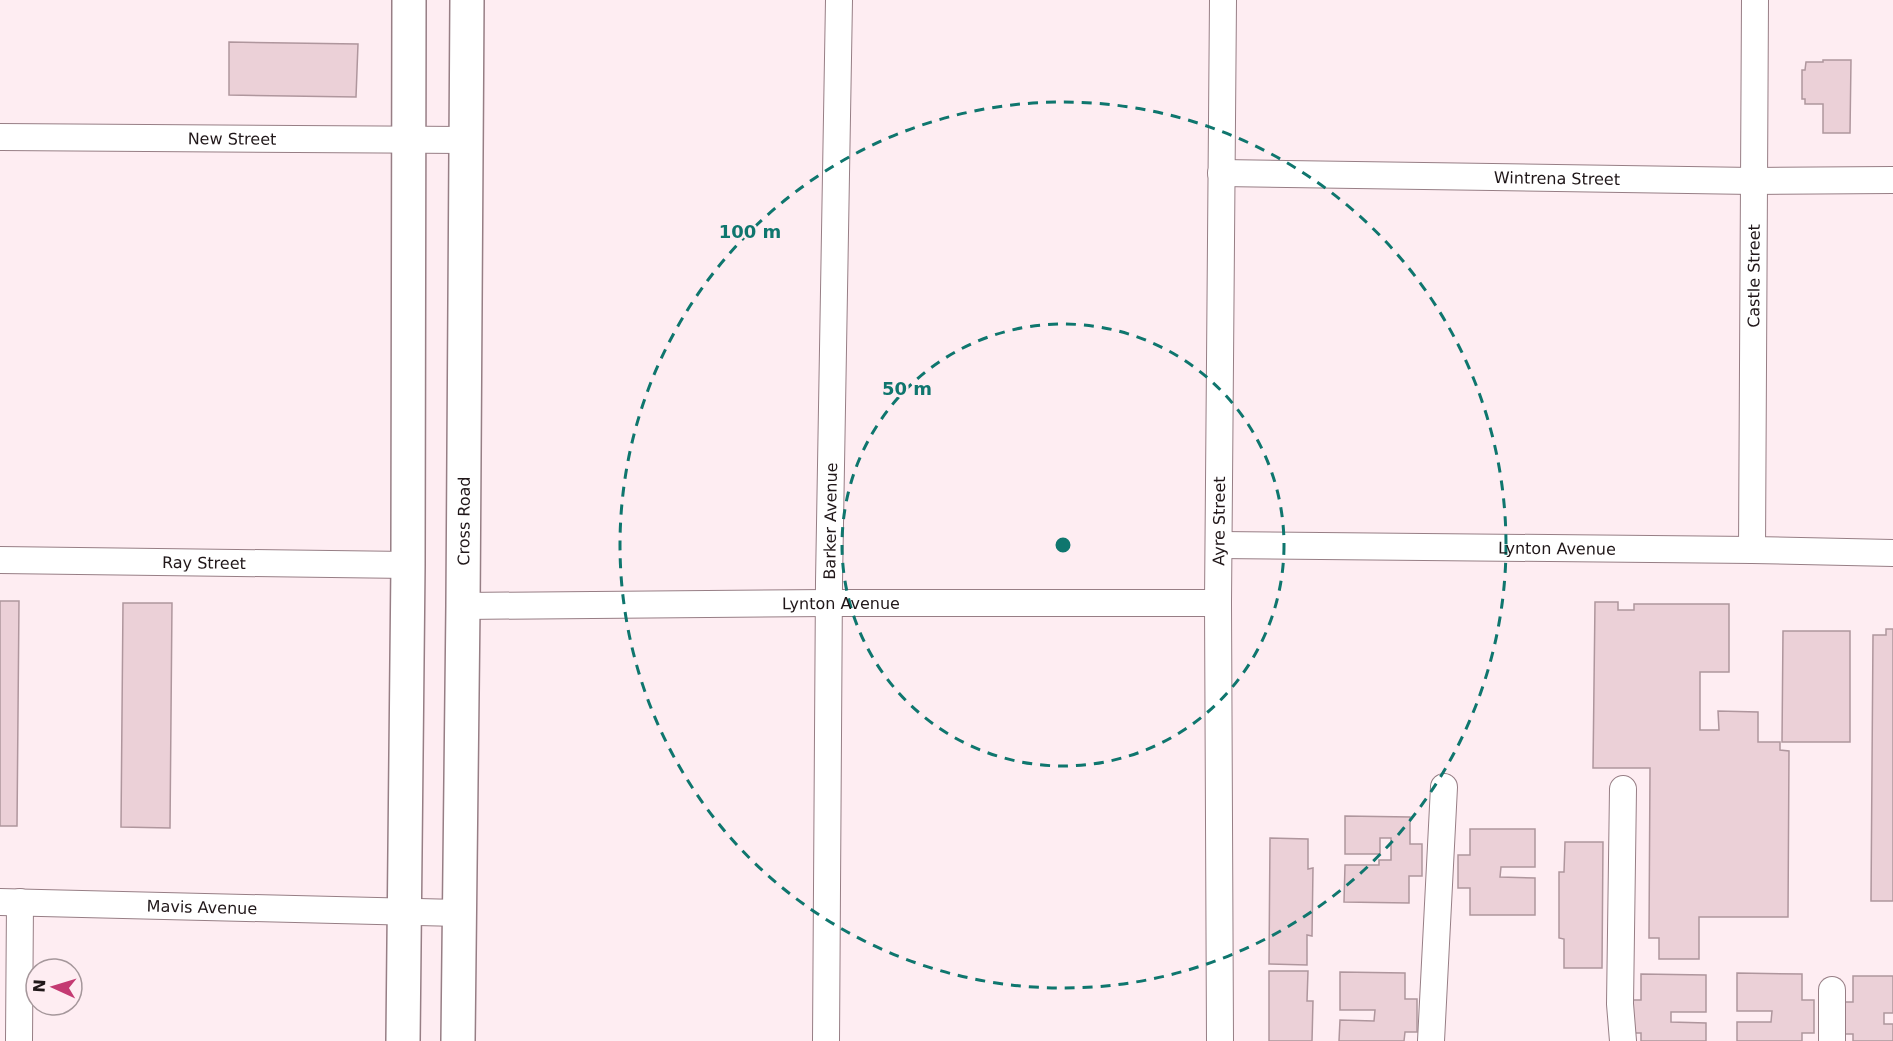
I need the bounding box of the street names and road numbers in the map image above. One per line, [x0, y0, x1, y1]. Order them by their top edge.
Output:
street label: New Street [188, 129, 276, 149]
street label: Wintrena Street [1494, 168, 1620, 189]
street label: Castle Street [1744, 224, 1764, 328]
street label: Barker Avenue [820, 462, 841, 580]
street label: Cross Road [454, 476, 474, 566]
street label: Ayre Street [1209, 476, 1229, 566]
street label: Lynton Avenue [1498, 539, 1616, 559]
street label: Ray Street [162, 553, 246, 573]
street label: Lynton Avenue [782, 594, 900, 613]
street label: Mavis Avenue [146, 897, 257, 918]

